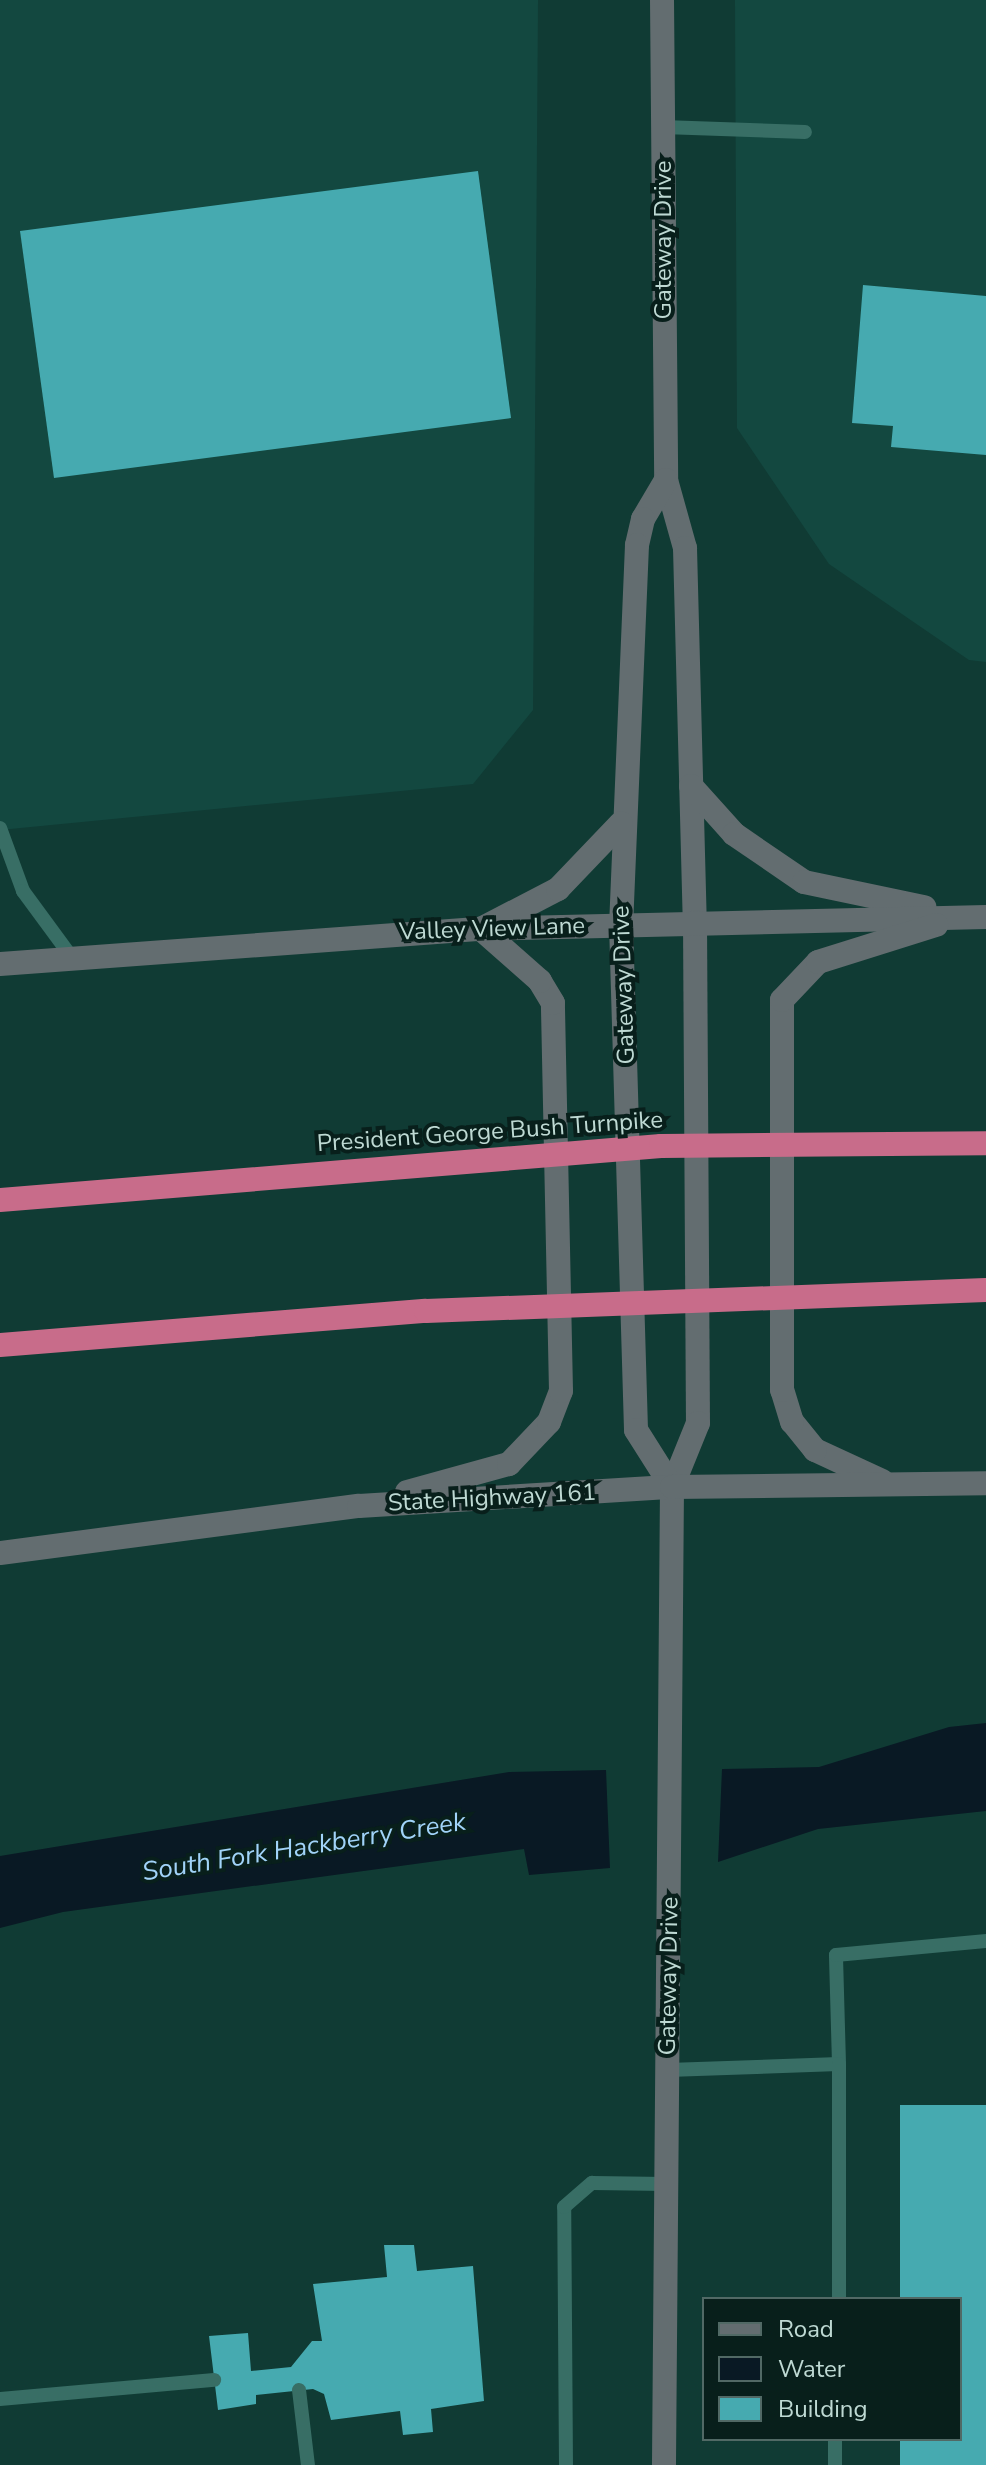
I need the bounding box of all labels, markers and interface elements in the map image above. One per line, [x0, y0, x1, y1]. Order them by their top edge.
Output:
street label: Gateway Drive [650, 160, 678, 320]
street label: Gateway Drive [607, 905, 641, 1065]
street label: Valley View Lane [398, 911, 586, 947]
street label: President George Bush Turnpike [316, 1106, 664, 1158]
street label: State Highway 161 [387, 1478, 597, 1518]
water label: South Fork Hackberry Creek [140, 1806, 468, 1888]
street label: Gateway Drive [653, 1896, 685, 2056]
legend [702, 2297, 962, 2441]
text: Road [778, 2313, 834, 2345]
text: Water [778, 2353, 845, 2385]
text: Building [778, 2393, 868, 2425]

